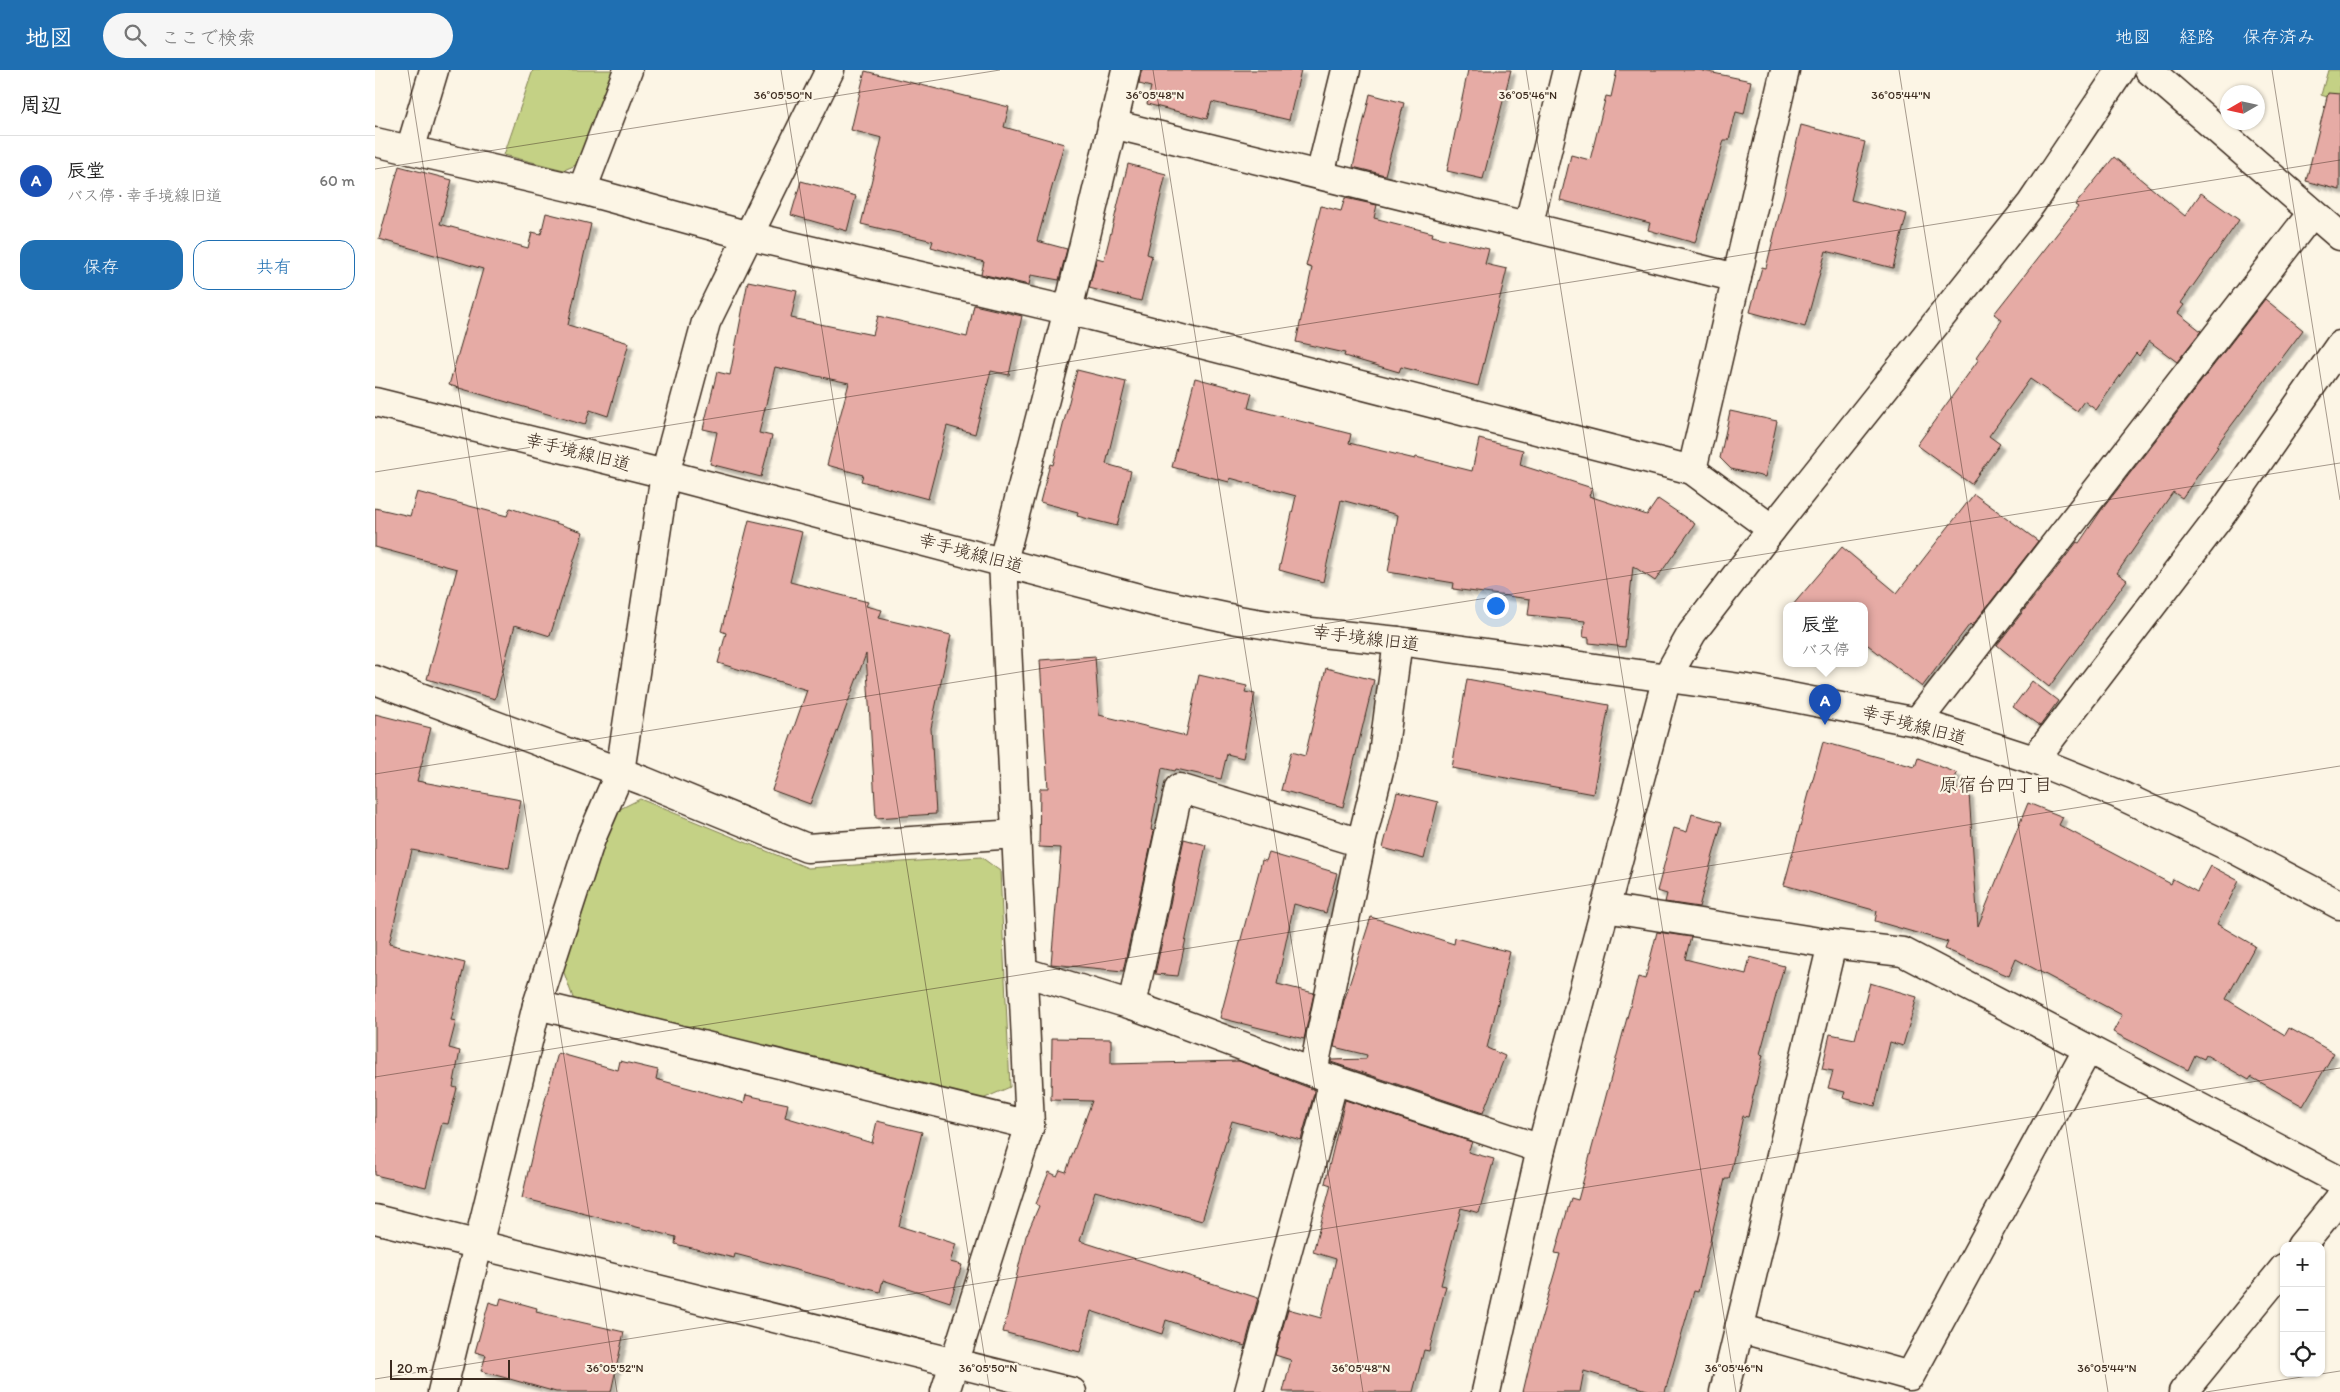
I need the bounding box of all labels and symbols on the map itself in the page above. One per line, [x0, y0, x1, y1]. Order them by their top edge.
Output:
north arrow [2220, 85, 2265, 130]
text: 36°05'50"N [754, 88, 812, 102]
text: 36°05'48"N [1126, 88, 1184, 102]
text: 36°05'46"N [1499, 88, 1557, 102]
text: 36°05'44"N [1871, 88, 1931, 102]
street label: 幸手境線旧道 [523, 428, 633, 476]
street label: 幸手境線旧道 [916, 528, 1026, 578]
your location [1483, 593, 1509, 619]
street label: 幸手境線旧道 [1311, 621, 1421, 655]
pin: A [1809, 684, 1841, 725]
street label: 幸手境線旧道 [1859, 700, 1969, 750]
district label: 原宿台四丁目 [1939, 773, 2053, 796]
scale bar [390, 1357, 510, 1380]
text: 36°05'52"N [586, 1361, 644, 1375]
text: 36°05'50"N [959, 1361, 1017, 1375]
text: 36°05'48"N [1332, 1361, 1390, 1375]
text: 36°05'46"N [1705, 1361, 1763, 1375]
text: 36°05'44"N [2077, 1361, 2137, 1375]

